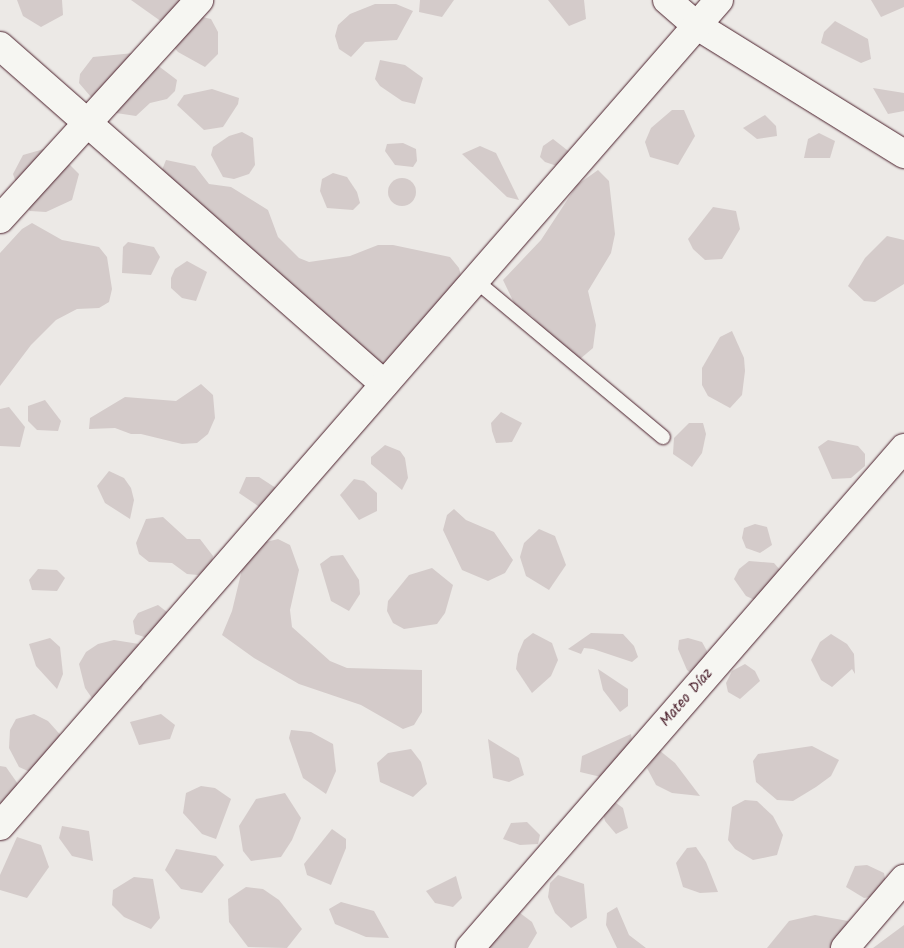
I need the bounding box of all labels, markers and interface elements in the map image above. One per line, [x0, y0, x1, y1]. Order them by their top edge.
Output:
street label: Mateo Díaz [657, 665, 717, 731]

